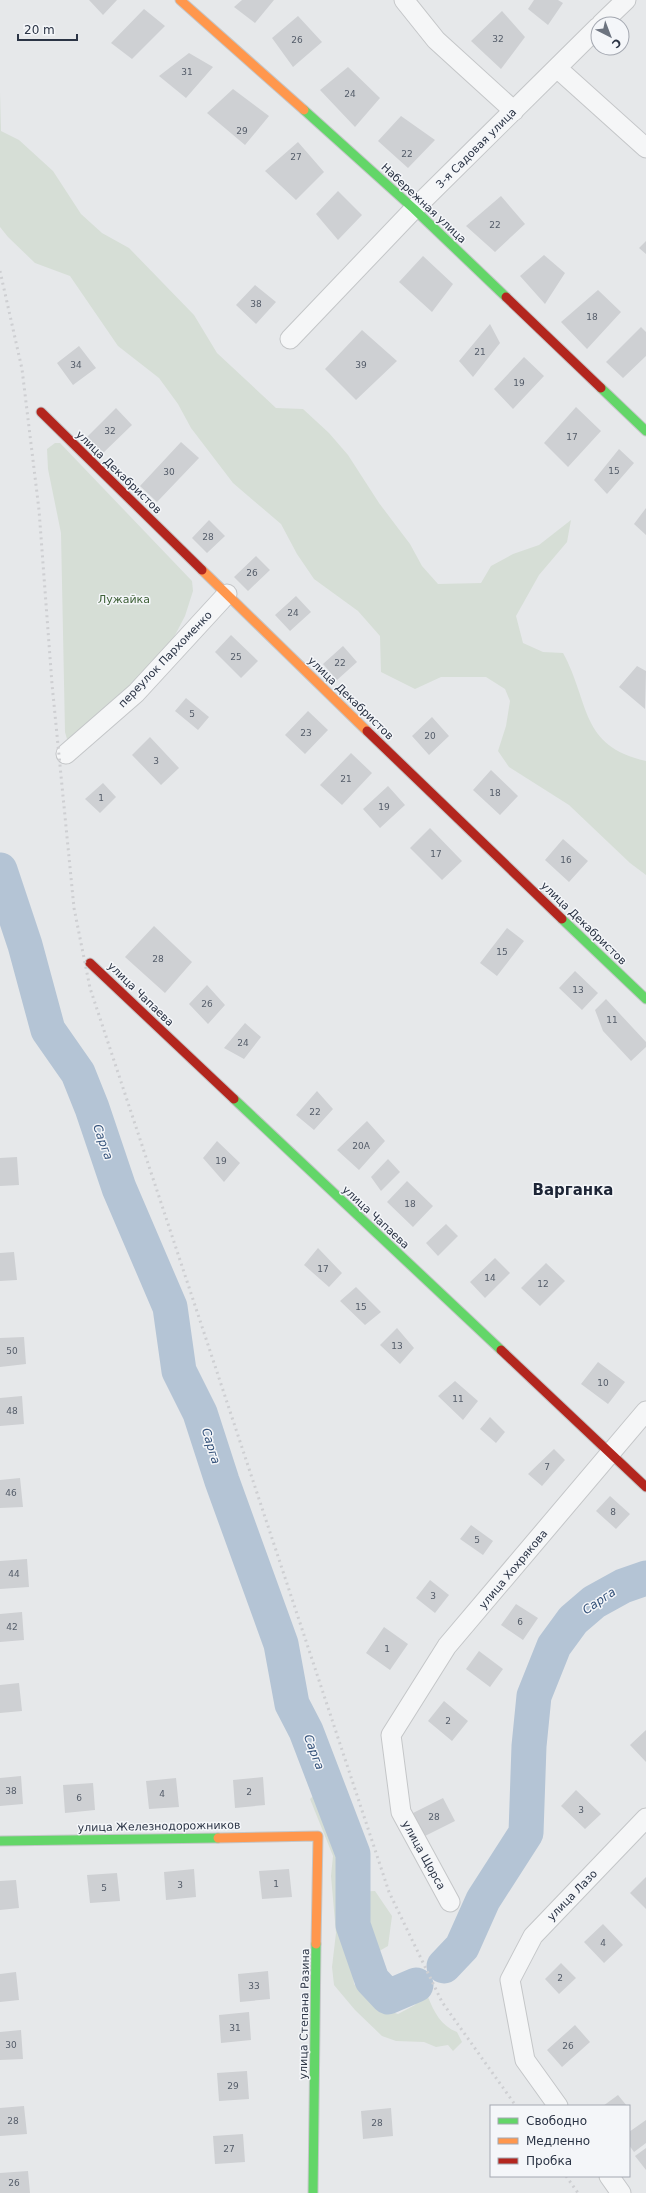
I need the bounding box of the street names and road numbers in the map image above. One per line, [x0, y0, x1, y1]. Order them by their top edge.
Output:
street label: 3-я Садовая улица [434, 106, 519, 191]
street label: Набережная улица [379, 161, 469, 246]
street label: улица Декабристов [73, 428, 164, 517]
street label: переулок Пархоменко [116, 608, 215, 710]
street label: улица Декабристов [305, 654, 396, 743]
street label: улица Декабристов [538, 879, 629, 968]
street label: улица Чапаева [105, 960, 176, 1029]
street label: улица Чапаева [340, 1183, 412, 1252]
street label: улица Хохрякова [476, 1527, 550, 1612]
street label: улица Щорса [399, 1818, 448, 1892]
street label: улица Железнодорожников [78, 1819, 240, 1834]
street label: улица Лазо [545, 1867, 600, 1924]
street label: улица Степана Разина [297, 1948, 312, 2080]

